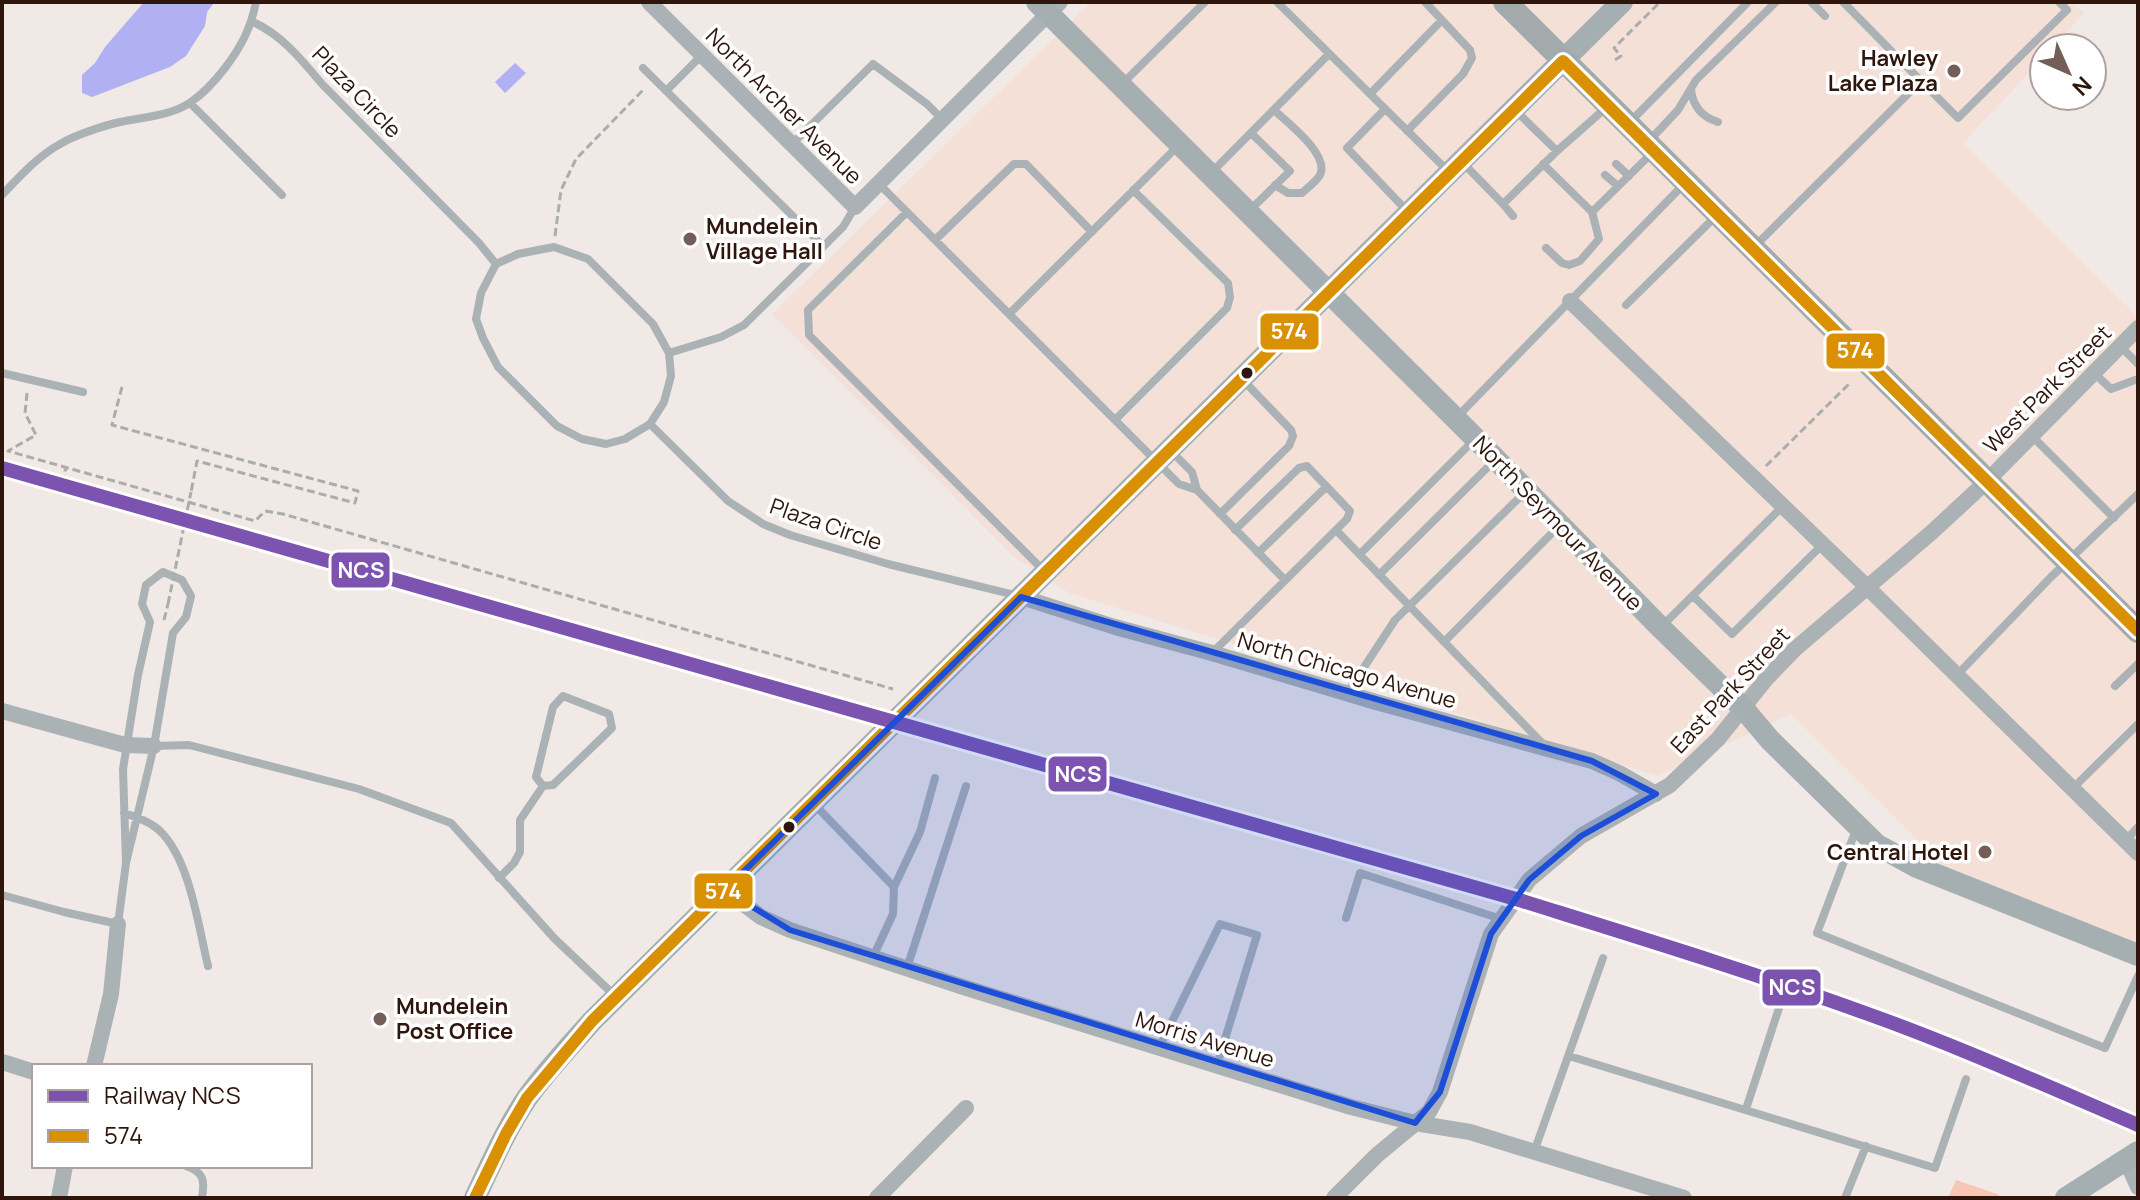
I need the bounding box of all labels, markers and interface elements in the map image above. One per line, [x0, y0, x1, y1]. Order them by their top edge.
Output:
street label: North Archer Avenue [699, 21, 869, 191]
north arrow [2028, 32, 2108, 112]
street label: Plaza Circle [306, 40, 408, 144]
place label: Hawley Lake Plaza [1828, 43, 1939, 98]
marker: Hawley Lake Plaza [1945, 62, 1963, 80]
text: N [2066, 70, 2098, 102]
place label: Mundelein Village Hall [706, 211, 823, 266]
marker: Mundelein Village Hall [681, 230, 699, 248]
line badge: 574 [1259, 312, 1320, 351]
text: 574 [1270, 316, 1308, 346]
street label: West Park Street [1976, 318, 2118, 460]
line badge: 574 [1825, 332, 1886, 370]
text: 574 [1836, 335, 1874, 365]
unlabelled marker [1239, 365, 1255, 381]
street label: North Seymour Avenue [1466, 429, 1650, 617]
street label: Plaza Circle [766, 491, 886, 557]
line badge: NCS [330, 551, 391, 589]
text: NCS [337, 555, 385, 585]
street label: East Park Street [1664, 620, 1796, 760]
street label: North Chicago Avenue [1234, 624, 1460, 716]
line badge: NCS [1047, 755, 1108, 793]
text: NCS [1054, 759, 1102, 789]
unlabelled marker [781, 819, 797, 835]
place label: Central Hotel [1827, 837, 1969, 867]
marker: Central Hotel [1976, 843, 1994, 861]
line badge: 574 [693, 872, 754, 910]
text: 574 [704, 876, 742, 906]
line badge: NCS [1761, 968, 1822, 1007]
text: NCS [1768, 972, 1816, 1002]
place label: Mundelein Post Office [396, 991, 513, 1046]
street label: Morris Avenue [1132, 1004, 1278, 1074]
marker: Mundelein Post Office [371, 1010, 389, 1028]
legend [32, 1064, 312, 1168]
text: Railway NCS [104, 1078, 241, 1111]
text: 574 [104, 1118, 143, 1151]

